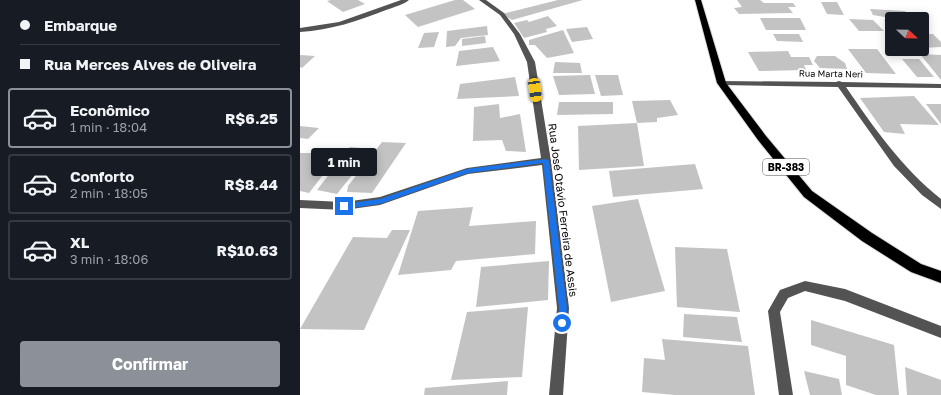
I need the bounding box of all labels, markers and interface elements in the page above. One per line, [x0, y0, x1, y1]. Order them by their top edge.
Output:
north arrow [885, 12, 929, 56]
map controls [885, 12, 929, 56]
text: Embarque [44, 16, 117, 34]
text: Rua Merces Alves de Oliveira [44, 55, 256, 73]
street label: Rua Marta Neri [799, 67, 863, 80]
car [527, 77, 543, 103]
icon: car [22, 100, 58, 136]
text: Econômico [70, 101, 150, 119]
text: R$6.25 [225, 109, 278, 127]
text: 1 min · 18:04 [70, 119, 147, 135]
street label: Rua José Otávio Ferreira de Assis [546, 122, 581, 298]
callout: 1 min [311, 148, 377, 176]
text: 1 min [328, 154, 360, 170]
road number: BR-383 [763, 159, 809, 175]
icon: car [22, 166, 58, 202]
text: Conforto [70, 167, 134, 185]
text: R$8.44 [224, 175, 278, 193]
text: 2 min · 18:05 [70, 185, 148, 201]
route end [335, 197, 353, 215]
icon: car [22, 232, 58, 268]
text: XL [70, 233, 89, 251]
text: R$10.63 [217, 241, 278, 259]
text: 3 min · 18:06 [70, 251, 148, 267]
route start [553, 314, 571, 332]
button: Confirmar [20, 341, 280, 387]

